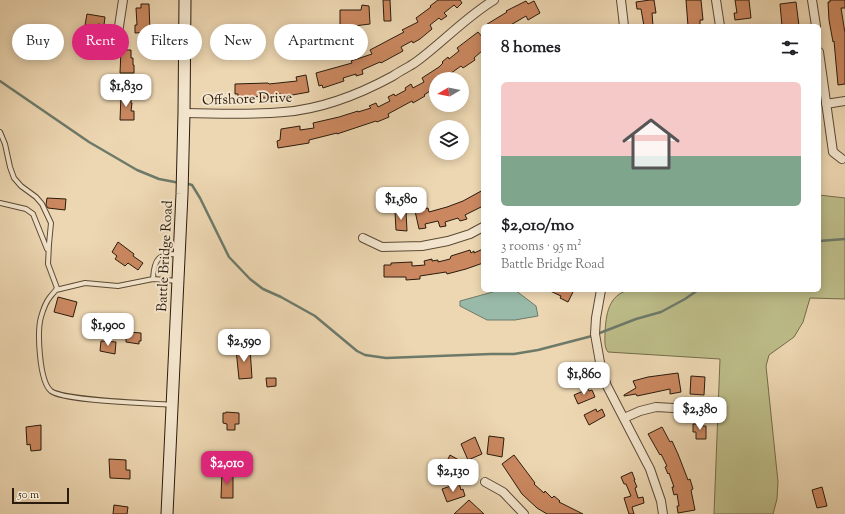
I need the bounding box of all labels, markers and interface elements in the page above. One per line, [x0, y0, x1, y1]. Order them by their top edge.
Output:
chip: Buy [12, 24, 64, 60]
chip: Rent [72, 24, 129, 60]
chip: Filters [137, 24, 202, 60]
chip: New [210, 24, 266, 60]
chip: Apartment [274, 24, 368, 60]
text: 8 homes [501, 36, 561, 60]
icon: filters [779, 37, 801, 59]
north arrow [429, 72, 469, 112]
map controls [429, 72, 469, 160]
pin: $1,830 [93, 74, 159, 108]
text: $1,830 [109, 78, 143, 96]
street label: Offshore Drive [202, 88, 292, 112]
icon: home [615, 108, 687, 180]
button: layers [429, 120, 469, 160]
pin: $1,580 [368, 187, 434, 221]
text: $1,580 [385, 191, 417, 209]
street label: Battle Bridge Road [153, 200, 179, 312]
text: $2,010/mo [501, 214, 574, 238]
text: 3 rooms · 95 m² [501, 238, 582, 256]
text: Battle Bridge Road [501, 256, 605, 274]
pin: $1,900 [75, 313, 141, 347]
text: $1,900 [91, 317, 125, 335]
pin: $2,590 [211, 329, 277, 363]
text: $2,590 [227, 333, 261, 351]
pin: $1,860 [551, 362, 617, 396]
text: $1,860 [567, 366, 601, 384]
pin: $2,380 [667, 397, 733, 431]
text: $2,380 [683, 401, 717, 419]
pin: $2,010 [194, 451, 260, 485]
text: $2,010 [210, 455, 244, 473]
pin: $2,130 [420, 459, 486, 493]
text: $2,130 [437, 463, 469, 481]
scale bar [12, 486, 69, 505]
text: 50 m [18, 487, 39, 503]

